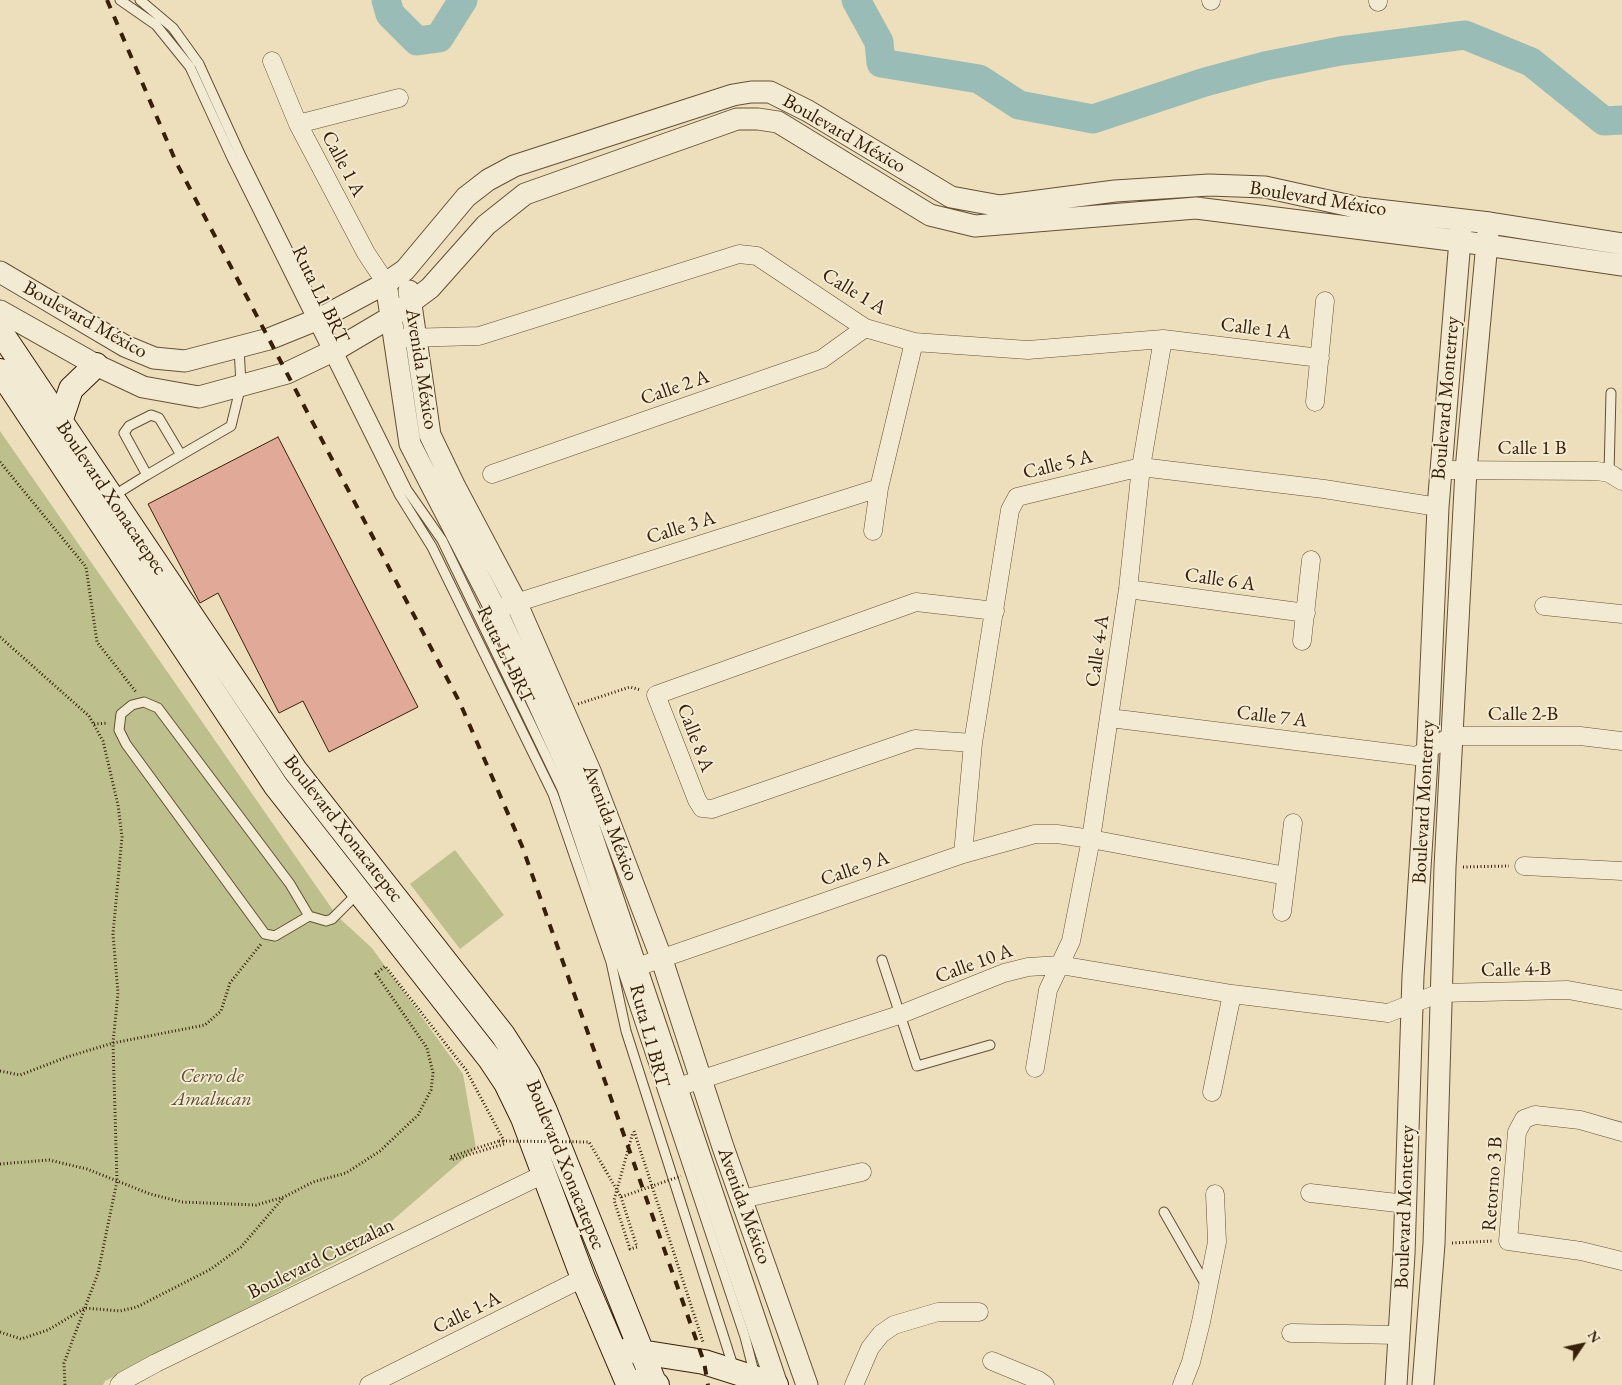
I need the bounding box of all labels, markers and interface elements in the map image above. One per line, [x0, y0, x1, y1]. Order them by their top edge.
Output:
street label: Boulevard México [778, 89, 910, 179]
street label: Calle 1 A [316, 127, 370, 201]
street label: Boulevard México [1248, 176, 1388, 222]
street label: Ruta L1 BRT [286, 242, 354, 348]
street label: Calle 1 A [817, 263, 891, 321]
street label: Boulevard México [19, 276, 151, 364]
street label: Avenida México [400, 307, 442, 431]
street label: Calle 1 A [1219, 313, 1293, 345]
street label: Boulevard Monterrey [1427, 315, 1465, 481]
street label: Calle 2 A [638, 365, 712, 411]
street label: Boulevard Xonacatepec [51, 416, 171, 580]
street label: Calle 1 B [1498, 437, 1566, 461]
street label: Calle 5 A [1021, 445, 1095, 485]
street label: Calle 3 A [644, 506, 718, 550]
street label: Calle 6 A [1183, 563, 1257, 597]
street label: Ruta L1 BRT [471, 602, 539, 708]
street label: Calle 4-A [1081, 613, 1115, 689]
street label: Calle 8 A [671, 701, 719, 775]
street label: Calle 7 A [1235, 701, 1309, 733]
street label: Calle 2-B [1488, 703, 1558, 727]
street label: Boulevard Monterrey [1408, 719, 1440, 885]
street label: Boulevard Xonacatepec [278, 750, 408, 908]
street label: Avenida México [577, 762, 643, 884]
street label: Calle 9 A [818, 846, 892, 892]
street label: Calle 10 A [932, 939, 1016, 989]
street label: Calle 4-B [1481, 957, 1551, 983]
street label: Ruta L1 BRT [624, 982, 674, 1090]
park label: Cerro de Amalucan [172, 1065, 252, 1112]
street label: Boulevard Xonacatepec [520, 1077, 610, 1253]
street label: Boulevard Monterrey [1390, 1125, 1420, 1289]
street label: Retorno 3 B [1478, 1136, 1508, 1232]
street label: Avenida México [712, 1144, 776, 1268]
street label: Boulevard Cuetzalan [244, 1213, 398, 1305]
street label: Calle 1-A [429, 1286, 505, 1340]
north arrow [1557, 1320, 1607, 1370]
text: N [1584, 1327, 1605, 1346]

